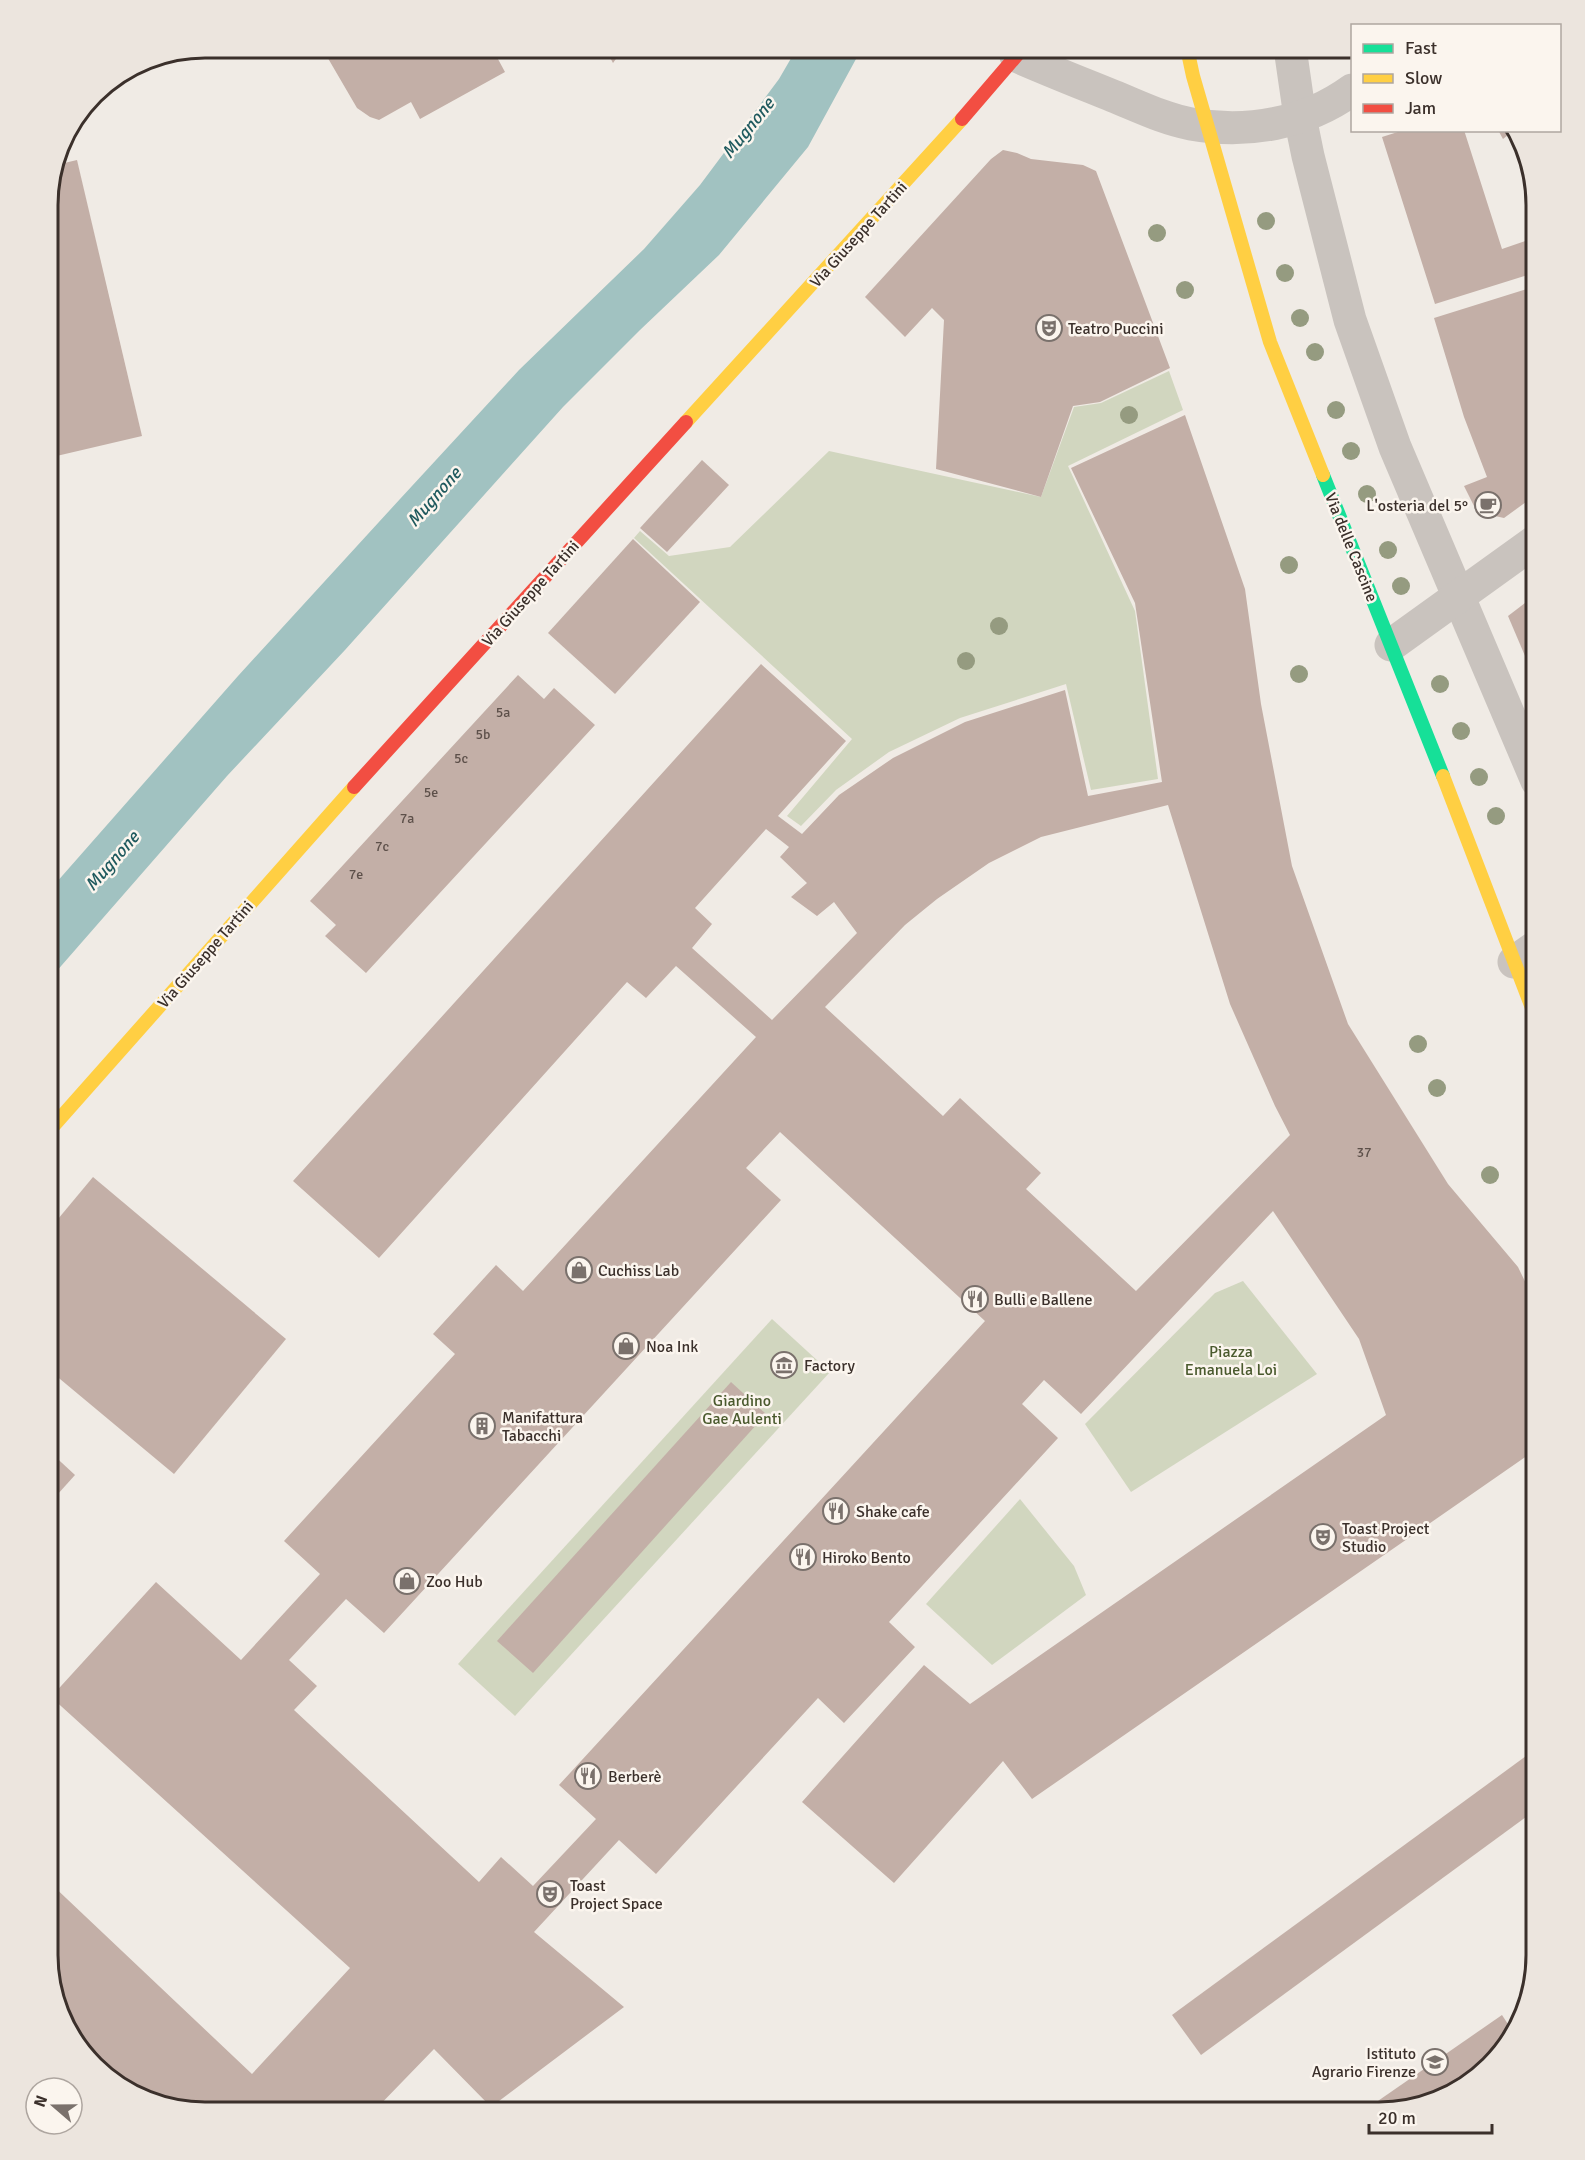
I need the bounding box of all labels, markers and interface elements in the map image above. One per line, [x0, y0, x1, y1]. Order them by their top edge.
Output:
legend [1351, 24, 1561, 132]
text: Fast [1405, 37, 1437, 59]
text: Slow [1405, 67, 1442, 89]
water label: Mugnone [717, 92, 780, 163]
text: Jam [1405, 97, 1436, 119]
street label: Via Giuseppe Tartini [806, 177, 912, 292]
theatre icon: Teatro Puccini [1034, 313, 1064, 343]
place label: Teatro Puccini [1068, 319, 1164, 339]
water label: Mugnone [402, 462, 467, 531]
street label: Via delle Cascine [1320, 490, 1382, 605]
cafe icon: L'osteria del 5° [1473, 490, 1503, 520]
place label: L'osteria del 5° [1366, 496, 1468, 516]
street label: Via Giuseppe Tartini [478, 536, 584, 651]
house number: 5a [496, 704, 510, 721]
house number: 5b [476, 726, 490, 743]
house number: 5c [454, 750, 468, 767]
house number: 5e [424, 784, 438, 801]
house number: 7a [400, 810, 414, 827]
water label: Mugnone [80, 826, 145, 895]
house number: 7c [375, 838, 389, 855]
house number: 7e [349, 866, 363, 883]
street label: Via Giuseppe Tartini [154, 897, 258, 1013]
house number: 37 [1356, 1144, 1372, 1161]
shop icon: Cuchiss Lab [564, 1255, 594, 1285]
place label: Cuchiss Lab [598, 1261, 679, 1281]
restaurant icon: Bulli e Ballene [960, 1284, 990, 1314]
place label: Bulli e Ballene [994, 1290, 1093, 1310]
shop icon: Noa Ink [611, 1331, 641, 1361]
place label: Noa Ink [646, 1337, 698, 1357]
park label: Piazza Emanuela Loi [1185, 1342, 1277, 1380]
museum icon: Factory [769, 1350, 799, 1380]
place label: Factory [804, 1356, 855, 1376]
park label: Giardino Gae Aulenti [702, 1391, 782, 1429]
place label: Manifattura Tabacchi [502, 1408, 583, 1446]
building icon: Manifattura Tabacchi [467, 1411, 497, 1441]
restaurant icon: Shake cafe [821, 1496, 851, 1526]
place label: Shake cafe [856, 1502, 930, 1522]
place label: Toast Project Studio [1342, 1519, 1430, 1557]
theatre icon: Toast Project Studio [1308, 1522, 1338, 1552]
restaurant icon: Hiroko Bento [788, 1542, 818, 1572]
place label: Hiroko Bento [822, 1548, 911, 1568]
shop icon: Zoo Hub [392, 1566, 422, 1596]
place label: Zoo Hub [426, 1572, 483, 1592]
restaurant icon: Berberè [573, 1761, 603, 1791]
place label: Berberè [608, 1767, 662, 1787]
place label: Toast Project Space [570, 1876, 663, 1914]
theatre icon: Toast Project Space [535, 1879, 565, 1909]
place label: Istituto Agrario Firenze [1312, 2044, 1416, 2082]
school or university icon: Istituto Agrario Firenze [1420, 2047, 1450, 2077]
north arrow [24, 2076, 84, 2136]
text: N [30, 2093, 52, 2110]
scale bar [1369, 2097, 1492, 2135]
text: 20 m [1378, 2107, 1416, 2129]

